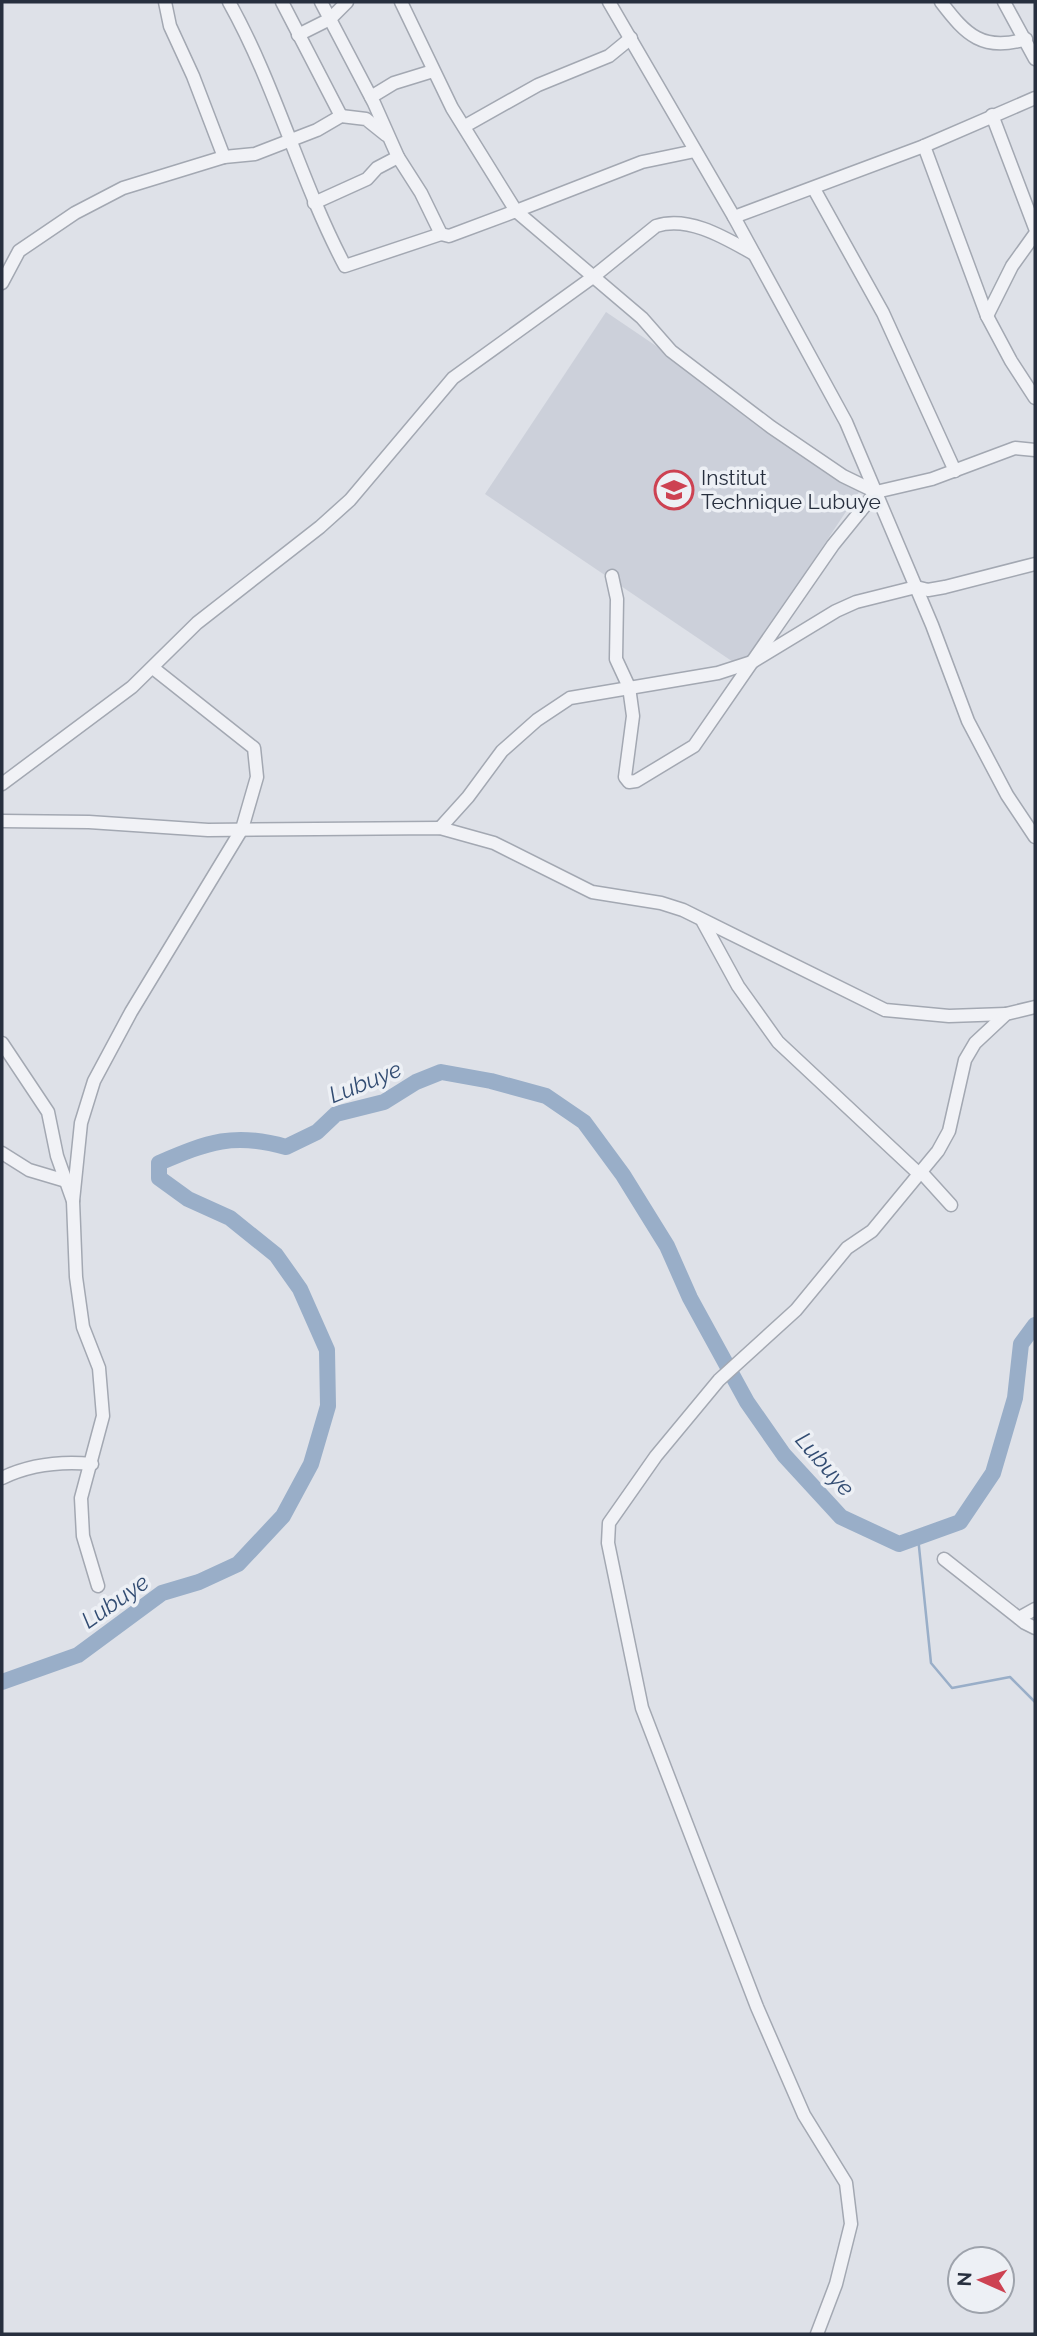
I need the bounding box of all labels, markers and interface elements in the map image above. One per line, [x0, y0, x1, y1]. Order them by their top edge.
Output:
place label: Institut Technique Lubuye [701, 465, 881, 514]
school or university icon: Institut Technique Lubuye [653, 469, 695, 511]
water label: Lubuye [325, 1055, 405, 1108]
water label: Lubuye [790, 1426, 860, 1501]
water label: Lubuye [76, 1568, 153, 1633]
north arrow [946, 2245, 1016, 2315]
text: N [953, 2271, 975, 2287]

